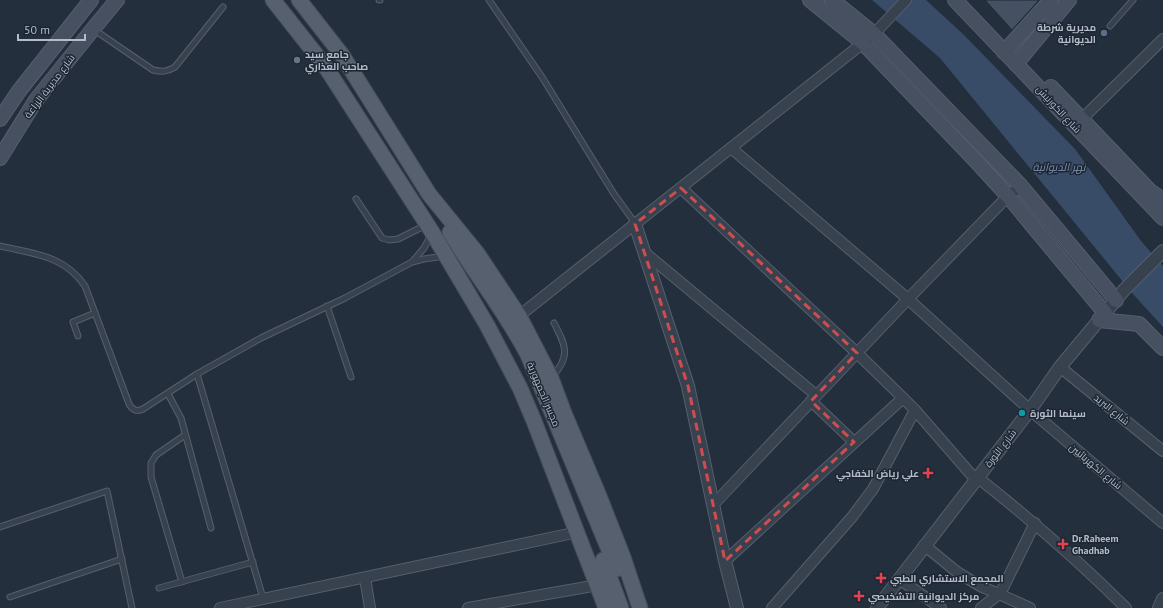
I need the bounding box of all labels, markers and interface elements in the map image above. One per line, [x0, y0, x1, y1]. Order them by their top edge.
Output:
scale bar [18, 16, 85, 42]
place label: مديرية شرطة الديوانية [1037, 21, 1096, 46]
text: 50 m [24, 22, 50, 37]
marker: مديرية شرطة الديوانية [1099, 28, 1109, 38]
place label: جامع سيد صاحب العذاري [305, 48, 368, 75]
street label: شارع مديرية الزراعة [21, 52, 78, 121]
marker: جامع سيد صاحب العذاري [292, 55, 302, 65]
street label: شارع الكورنيش [1033, 83, 1084, 136]
water label: نهر الديوانية [1032, 160, 1087, 174]
street label: مجسر الجمهورية [524, 360, 563, 429]
street label: شارع البريد [1091, 391, 1132, 428]
place label: سينما الثورة [1030, 407, 1086, 420]
marker: سينما الثورة [1017, 408, 1027, 418]
street label: شارع الثورة [982, 427, 1019, 470]
street label: شارع الكهربائيين [1067, 441, 1125, 492]
place label: علي رياض الخفاجي [836, 467, 919, 482]
marker: علي رياض الخفاجي [922, 467, 934, 479]
place label: Dr.Raheem Ghadhab [1072, 532, 1118, 557]
marker: Dr.Raheem Ghadhab [1057, 538, 1069, 550]
marker: المجمع الاستشاري الطبي [875, 572, 887, 584]
place label: المجمع الاستشاري الطبي [890, 572, 1004, 587]
marker: مركز الديوانية التشخيصي [853, 590, 865, 602]
place label: مركز الديوانية التشخيصي [868, 590, 979, 605]

